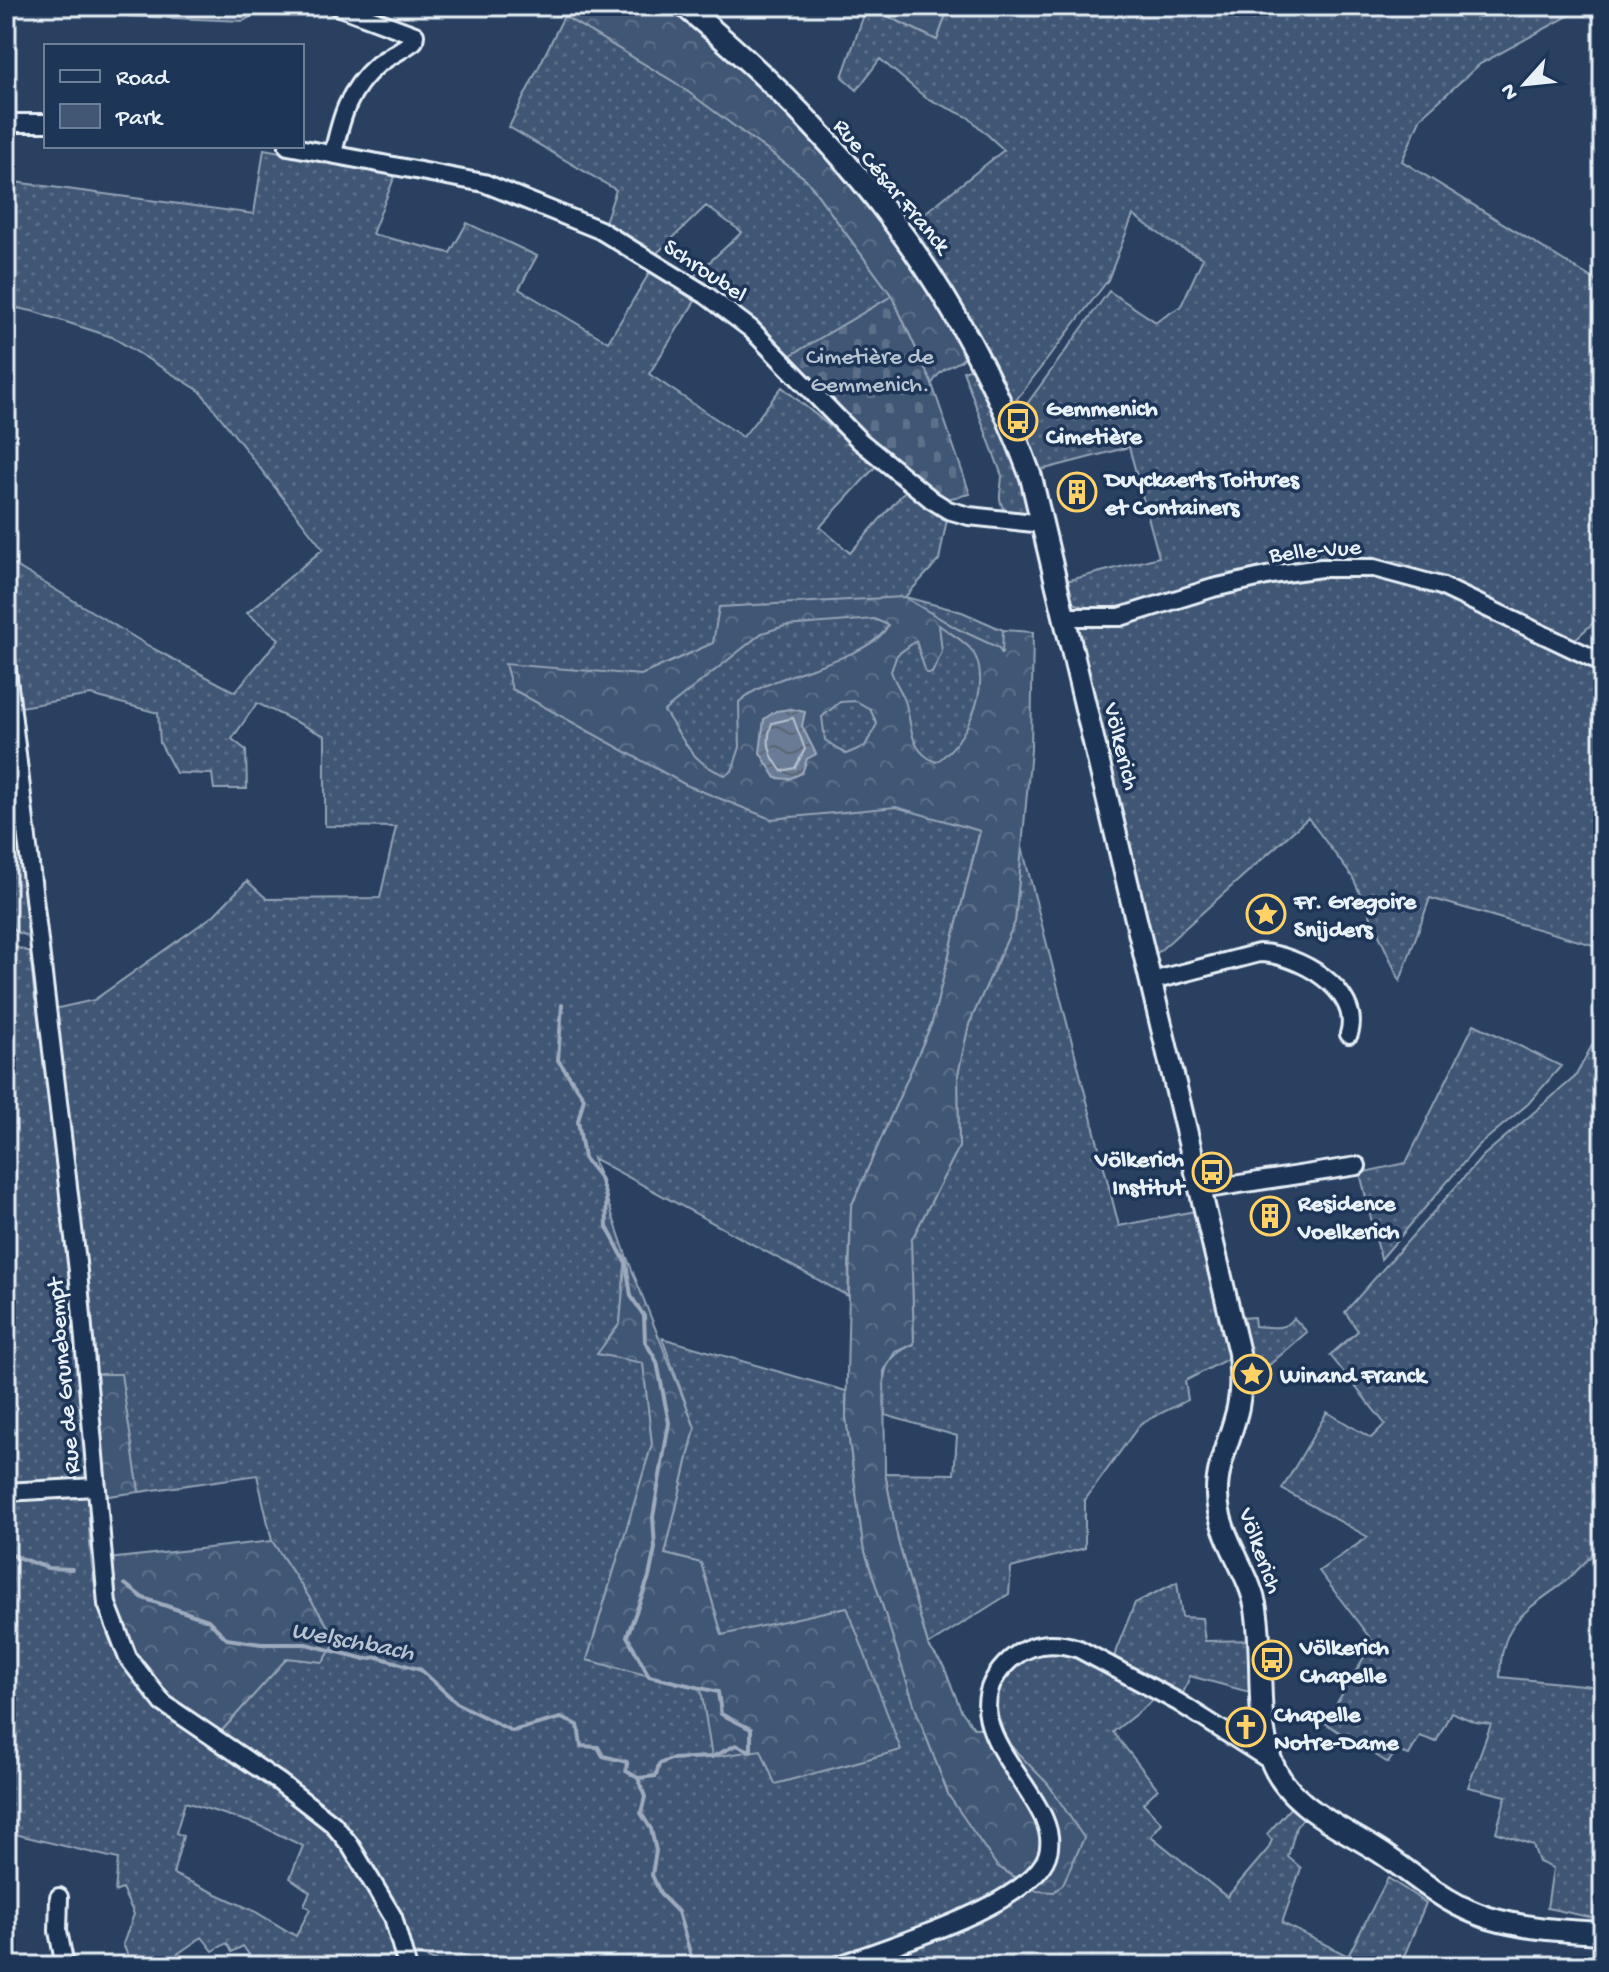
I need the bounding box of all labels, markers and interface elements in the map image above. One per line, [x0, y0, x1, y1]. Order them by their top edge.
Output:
legend [44, 44, 304, 148]
north arrow [1485, 44, 1565, 124]
text: Road [116, 65, 170, 94]
text: N [1496, 79, 1526, 104]
text: Park [115, 105, 164, 134]
street label: Rue César Franck [825, 114, 957, 263]
street label: Schroubel [657, 233, 751, 310]
park label: Cimetière de Gemmenich. [806, 344, 935, 401]
place label: Gemmenich Cimetière [1046, 396, 1158, 453]
bus stop icon: Gemmenich Cimetière [997, 400, 1039, 442]
place label: Duyckaerts Toitures et Containers [1103, 467, 1300, 524]
building icon: Duyckaerts Toitures et Containers [1056, 471, 1098, 513]
street label: Belle-Vue [1267, 534, 1363, 571]
street label: Völkerich [1095, 699, 1144, 794]
place label: Fr. Gregoire Snijders [1293, 889, 1418, 946]
place icon: Fr. Gregoire Snijders [1245, 893, 1287, 935]
place label: Völkerich Institut [1094, 1147, 1186, 1204]
bus stop icon: Völkerich Institut [1191, 1151, 1233, 1193]
place label: Residence Voelkerich [1297, 1191, 1399, 1248]
building icon: Residence Voelkerich [1249, 1195, 1291, 1237]
street label: Rue de Grunebempt [42, 1274, 88, 1475]
place icon: Winand Franck [1231, 1353, 1273, 1395]
place label: Winand Franck [1279, 1363, 1429, 1392]
street label: Völkerich [1230, 1504, 1288, 1598]
water label: Welschbach [288, 1616, 417, 1671]
place label: Völkerich Chapelle [1299, 1635, 1389, 1692]
bus stop icon: Völkerich Chapelle [1251, 1639, 1293, 1681]
place label: Chapelle Notre-Dame [1274, 1702, 1400, 1759]
church icon: Chapelle Notre-Dame [1225, 1706, 1267, 1748]

